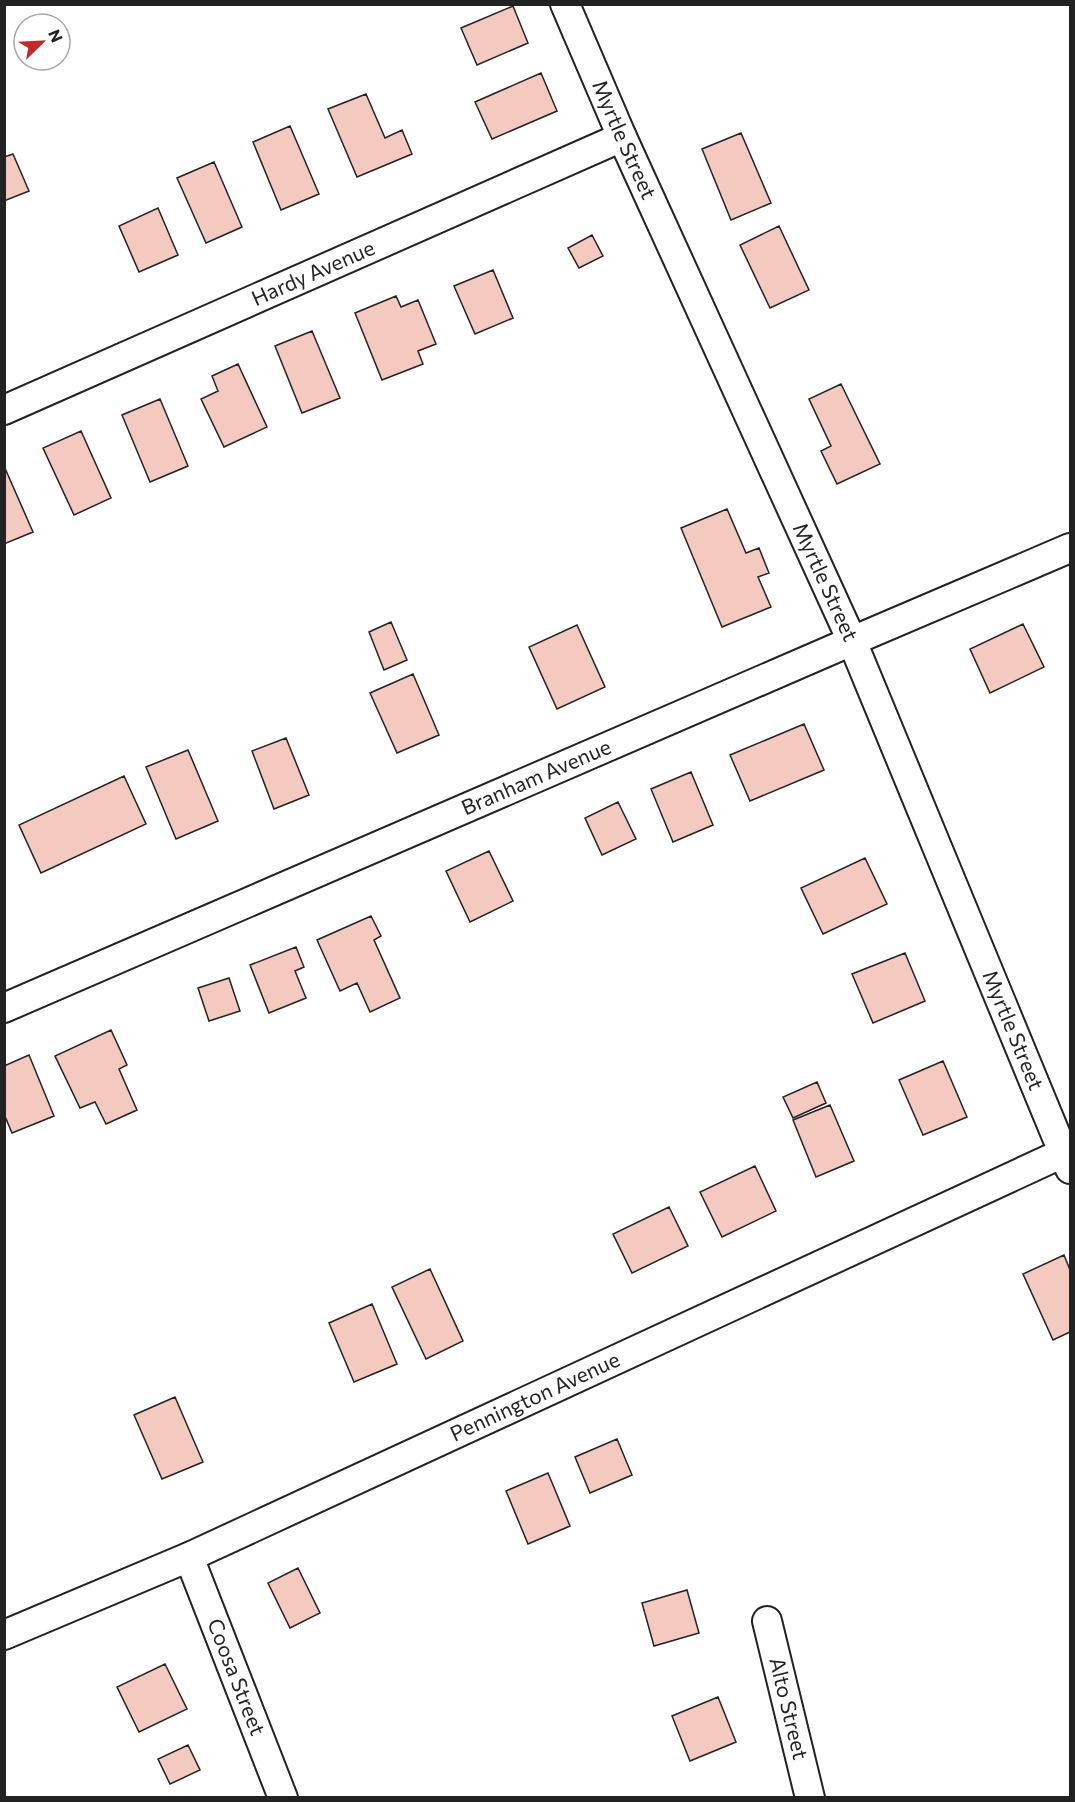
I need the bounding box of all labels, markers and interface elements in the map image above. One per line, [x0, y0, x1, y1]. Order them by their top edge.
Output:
north arrow [12, 12, 72, 72]
text: N [45, 26, 67, 45]
street label: Myrtle Street [588, 76, 663, 202]
street label: Hardy Avenue [247, 234, 378, 310]
street label: Myrtle Street [789, 518, 864, 645]
street label: Branham Avenue [457, 733, 614, 820]
street label: Myrtle Street [978, 966, 1050, 1093]
street label: Pennington Avenue [446, 1346, 623, 1446]
street label: Coosa Street [203, 1615, 271, 1739]
street label: Alto Street [765, 1654, 814, 1762]

